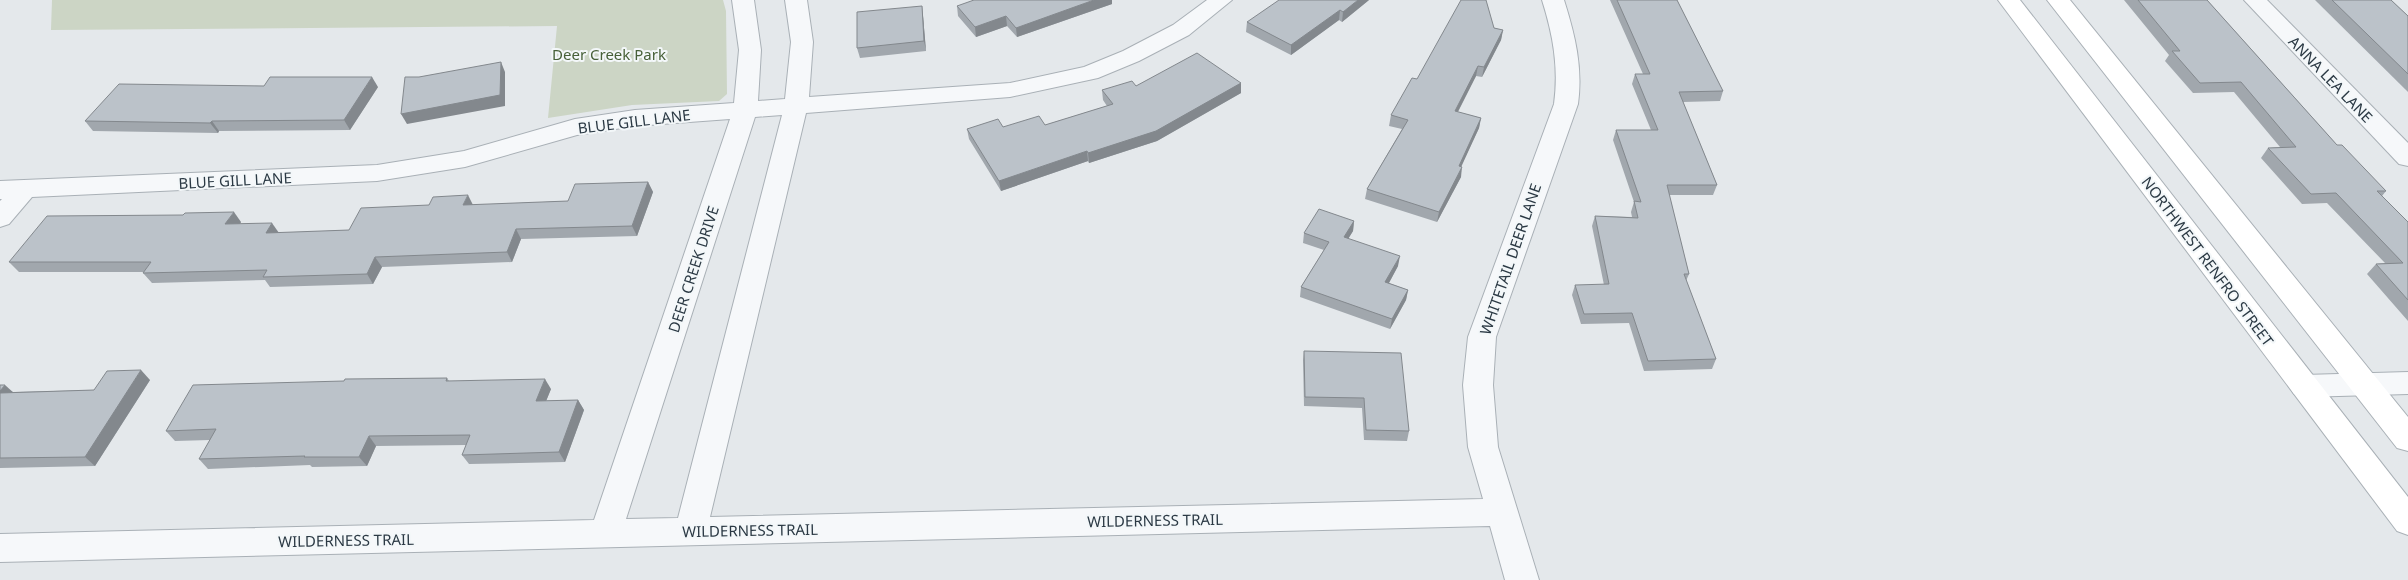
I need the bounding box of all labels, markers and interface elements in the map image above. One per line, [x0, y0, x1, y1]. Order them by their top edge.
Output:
street label: ANNA LEA LANE [2285, 32, 2377, 126]
park label: Deer Creek Park [552, 44, 666, 64]
street label: BLUE GILL LANE [576, 104, 692, 138]
street label: BLUE GILL LANE [178, 167, 292, 193]
street label: NORTHWEST RENFRO STREET [2138, 172, 2279, 350]
street label: WHITETAIL DEER LANE [1475, 181, 1545, 337]
street label: DEER CREEK DRIVE [663, 203, 723, 335]
street label: WILDERNESS TRAIL [1087, 509, 1223, 531]
street label: WILDERNESS TRAIL [682, 519, 818, 541]
street label: WILDERNESS TRAIL [278, 529, 414, 551]

